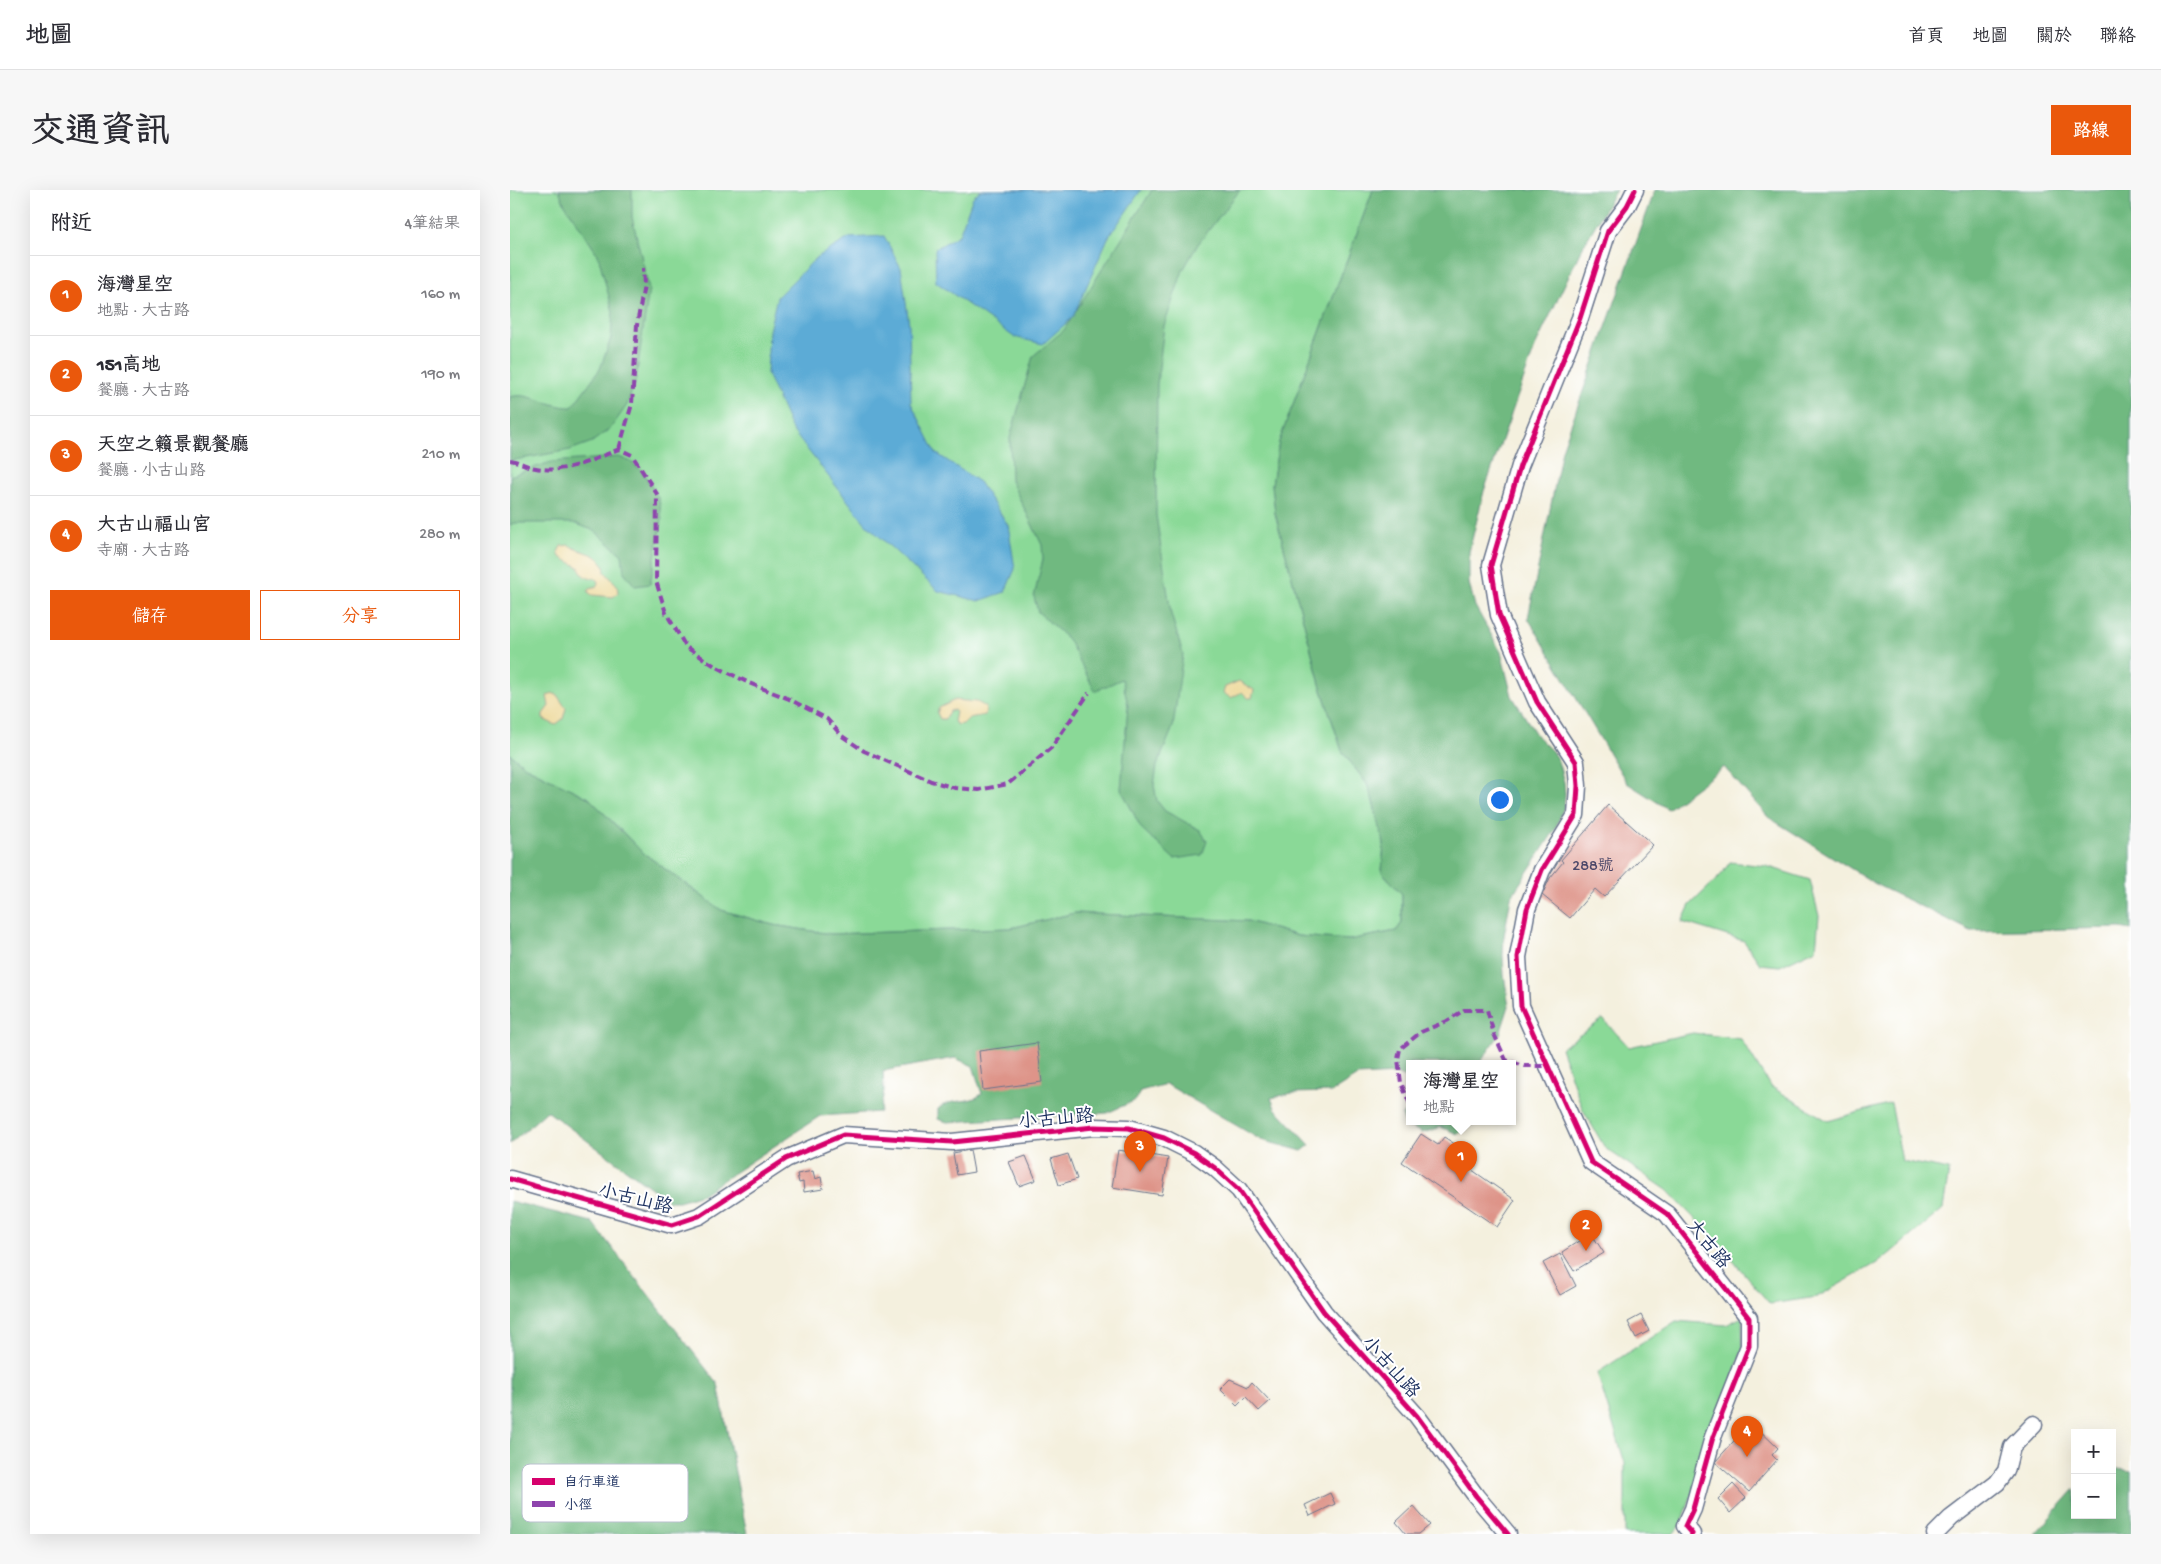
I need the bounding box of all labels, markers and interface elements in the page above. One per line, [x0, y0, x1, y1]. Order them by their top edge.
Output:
text: 地圖 [25, 23, 73, 52]
text: 首頁 [1908, 27, 1944, 48]
text: 地圖 [1972, 27, 2008, 48]
text: 關於 [2036, 27, 2072, 48]
text: 聯絡 [2100, 27, 2136, 48]
button: 路線 [2051, 105, 2131, 155]
text: 交通資訊 [30, 114, 170, 155]
text: 附近 [50, 213, 92, 238]
text: 4筆結果 [404, 216, 460, 235]
text: 海灣星空 [97, 275, 173, 298]
text: 1 [63, 286, 69, 305]
text: 160 m [421, 286, 460, 305]
text: 地點 · 大古路 [97, 303, 190, 322]
text: 151高地 [97, 355, 160, 378]
text: 2 [62, 366, 70, 385]
text: 190 m [421, 366, 460, 385]
text: 餐廳 · 大古路 [97, 383, 190, 402]
text: 天空之籟景觀餐廳 [97, 435, 249, 458]
text: 3 [62, 446, 70, 465]
text: 210 m [421, 446, 460, 465]
text: 餐廳 · 小古山路 [97, 463, 206, 482]
text: 大古山福山宮 [97, 515, 211, 538]
text: 4 [62, 526, 70, 545]
text: 280 m [419, 526, 460, 545]
text: 寺廟 · 大古路 [97, 543, 190, 562]
button: 儲存 [50, 590, 250, 640]
button: 分享 [260, 590, 460, 640]
your location [1487, 787, 1513, 813]
house number: 288號 [1572, 857, 1614, 877]
popup [1406, 1060, 1516, 1125]
text: 海灣星空 [1423, 1072, 1499, 1095]
text: 地點 [1423, 1100, 1455, 1119]
street label: 小古山路 [1017, 1105, 1095, 1135]
pin: 3 [1124, 1131, 1156, 1172]
pin: 1 [1445, 1141, 1477, 1182]
street label: 小古山路 [595, 1179, 675, 1221]
pin: 2 [1570, 1210, 1602, 1251]
street label: 大古路 [1680, 1215, 1735, 1275]
street label: 小古山路 [1355, 1332, 1424, 1404]
pin: 4 [1731, 1416, 1763, 1457]
map controls [2071, 1429, 2116, 1519]
button: + [2071, 1429, 2116, 1474]
legend [522, 1464, 688, 1522]
button: − [2071, 1474, 2116, 1519]
text: 自行車道 [564, 1475, 620, 1492]
text: 小徑 [564, 1498, 592, 1515]

